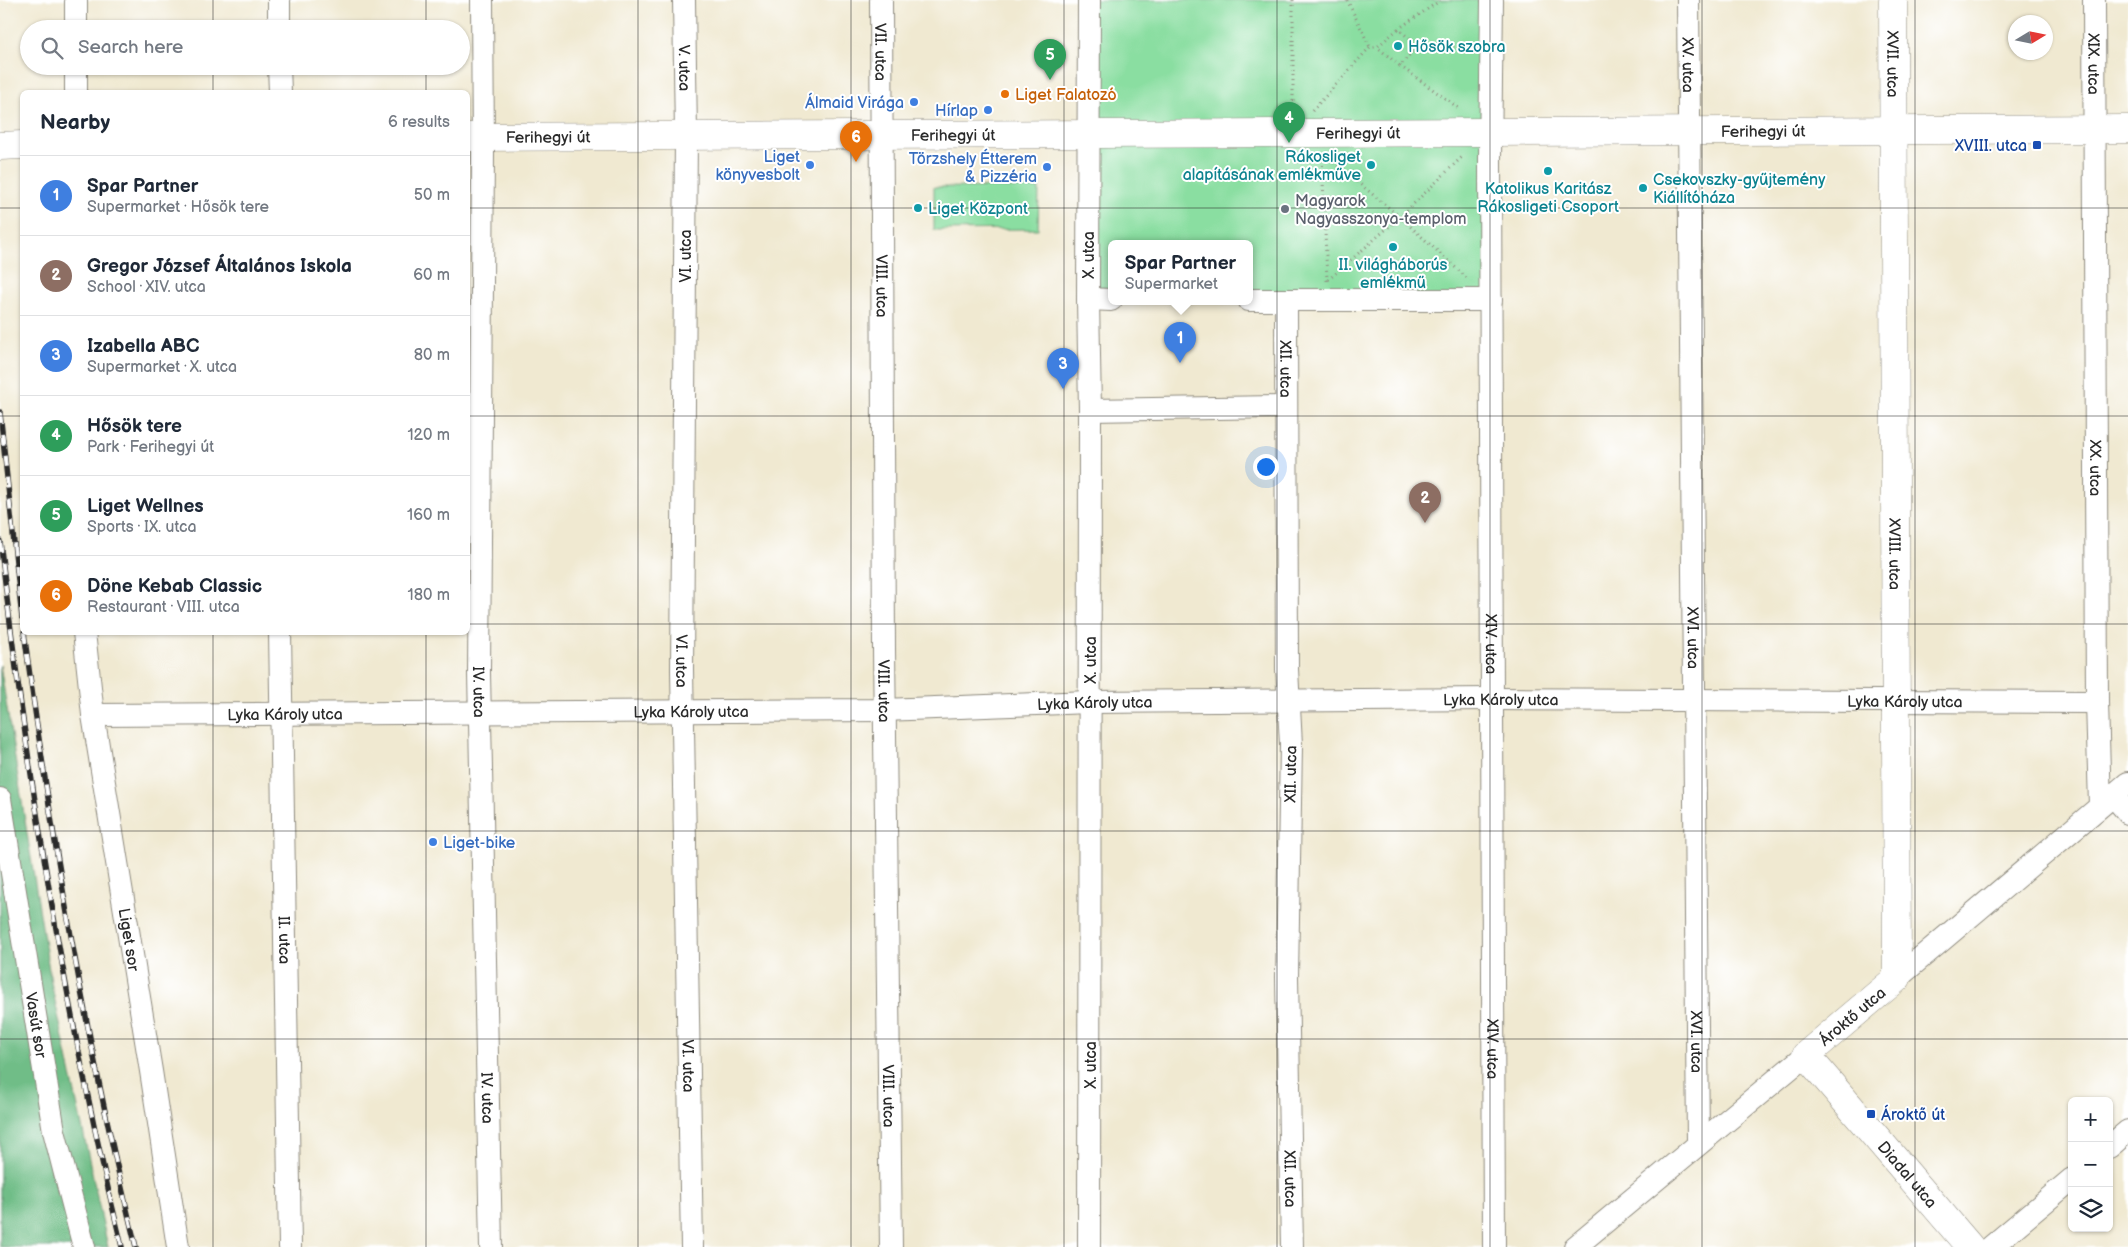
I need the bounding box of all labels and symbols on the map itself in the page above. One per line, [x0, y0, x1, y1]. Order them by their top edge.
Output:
north arrow [2008, 15, 2053, 60]
street label: VII. utca [870, 23, 889, 81]
street label: XVII. utca [1882, 29, 1901, 98]
street label: XIX. utca [2083, 32, 2102, 95]
street label: XV. utca [1677, 36, 1697, 93]
place label: Hősök szobra [1408, 38, 1506, 57]
pin: 5 [1034, 39, 1066, 80]
marker: Hősök szobra [1392, 40, 1404, 52]
street label: V. utca [674, 45, 693, 91]
place label: Liget Falatozó [1015, 86, 1117, 105]
marker: Liget Falatozó [999, 88, 1011, 100]
place label: Álmaid Virága [805, 92, 904, 113]
marker: Álmaid Virága [908, 96, 920, 108]
place label: Hírlap [935, 102, 978, 121]
pin: 4 [1273, 102, 1305, 143]
marker: Hírlap [982, 104, 994, 116]
pin: 6 [840, 121, 872, 162]
street label: Ferihegyi út [1721, 123, 1805, 142]
street label: Ferihegyi út [1316, 125, 1400, 144]
street label: Ferihegyi út [911, 126, 995, 146]
street label: Ferihegyi út [506, 128, 590, 148]
place label: XVIII. utca [1954, 137, 2027, 156]
marker: XVIII. utca [2031, 139, 2043, 151]
place label: Liget könyvesbolt [716, 148, 800, 185]
place label: Törzshely Étterem & Pizzéria [909, 148, 1037, 187]
place label: Rákosliget alapításának emlékműve [1183, 148, 1362, 185]
marker: Liget könyvesbolt [804, 159, 816, 171]
marker: Rákosliget alapításának emlékműve [1365, 159, 1377, 171]
marker: Törzshely Étterem & Pizzéria [1041, 161, 1053, 173]
marker: Katolikus Karitász Rákosligeti Csoport [1542, 165, 1554, 177]
place label: Csekovszky-gyűjtemény Kiállítóháza [1653, 171, 1826, 208]
place label: Katolikus Karitász Rákosligeti Csoport [1477, 180, 1619, 217]
marker: Csekovszky-gyűjtemény Kiállítóháza [1637, 182, 1649, 194]
place label: Magyarok Nagyasszonya-templom [1295, 192, 1467, 229]
place label: Liget Központ [928, 200, 1028, 219]
marker: Liget Központ [912, 202, 924, 214]
marker: Magyarok Nagyasszonya-templom [1279, 203, 1291, 215]
street label: VI. utca [677, 229, 696, 283]
street label: X. utca [1080, 231, 1099, 280]
marker: II. világháborús emlékmű [1387, 241, 1399, 253]
street label: VIII. utca [871, 254, 890, 318]
place label: II. világháborús emlékmű [1338, 256, 1448, 293]
pin: 1 [1164, 322, 1196, 363]
street label: XII. utca [1275, 339, 1294, 398]
pin: 3 [1047, 348, 1079, 389]
street label: XX. utca [2085, 439, 2104, 496]
your location [1253, 454, 1279, 480]
pin: 2 [1409, 482, 1441, 523]
street label: XVIII. utca [1884, 517, 1903, 590]
street label: XVI. utca [1682, 606, 1702, 669]
street label: XIV. utca [1481, 613, 1500, 674]
street label: VI. utca [671, 634, 690, 688]
street label: X. utca [1082, 636, 1101, 685]
street label: VIII. utca [873, 659, 893, 723]
street label: IV. utca [468, 666, 488, 718]
street label: Lyka Károly utca [1443, 691, 1559, 710]
street label: Lyka Károly utca [1847, 693, 1963, 712]
street label: Lyka Károly utca [1037, 694, 1153, 715]
street label: Lyka Károly utca [633, 703, 749, 723]
street label: Lyka Károly utca [227, 705, 343, 725]
street label: XII. utca [1281, 745, 1301, 804]
place label: Liget-bike [443, 834, 516, 853]
marker: Liget-bike [427, 836, 439, 848]
street label: Liget sor [114, 907, 143, 973]
street label: II. utca [274, 916, 293, 964]
street label: Ároktő utca [1814, 982, 1890, 1051]
street label: Vasút sor [21, 991, 50, 1060]
street label: XVI. utca [1686, 1010, 1705, 1073]
street label: XIV. utca [1482, 1018, 1501, 1079]
street label: VI. utca [677, 1039, 697, 1093]
street label: X. utca [1082, 1041, 1101, 1090]
street label: VIII. utca [878, 1064, 898, 1128]
street label: IV. utca [476, 1072, 496, 1124]
place label: Ároktő út [1881, 1104, 1945, 1125]
marker: Ároktő út [1865, 1108, 1877, 1120]
street label: Diadal utca [1873, 1138, 1940, 1212]
street label: XII. utca [1279, 1149, 1299, 1208]

